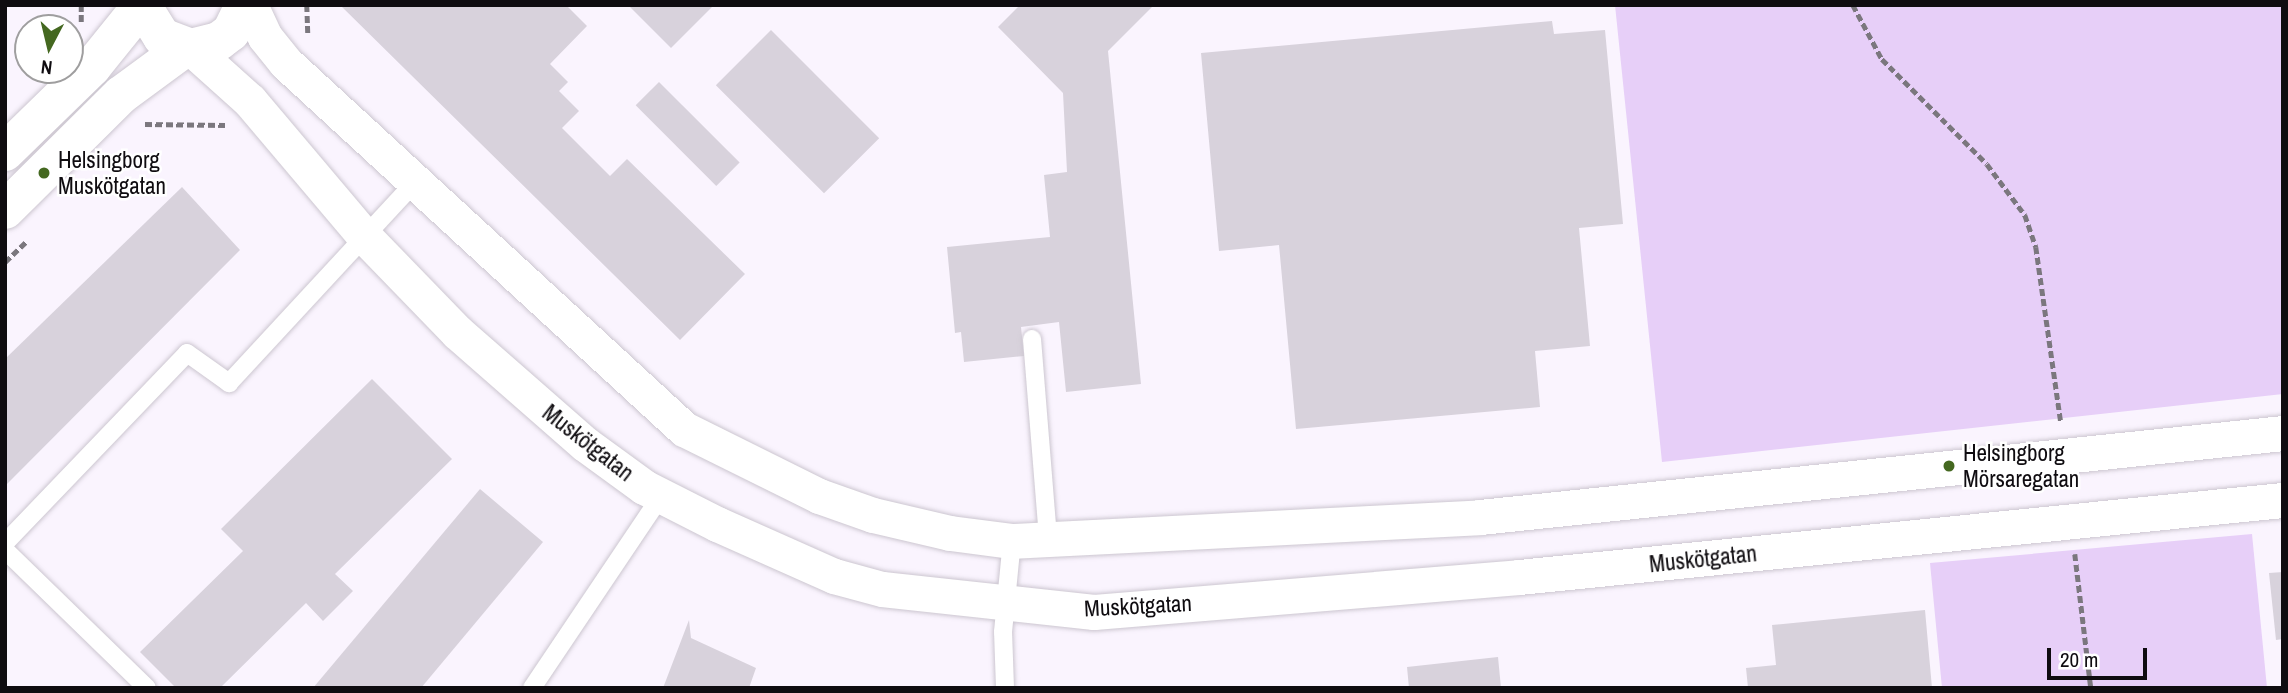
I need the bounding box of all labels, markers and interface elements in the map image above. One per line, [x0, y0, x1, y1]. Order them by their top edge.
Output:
north arrow [14, 14, 84, 84]
text: N [40, 54, 54, 81]
place label: Helsingborg Muskötgatan [58, 146, 166, 200]
marker: Helsingborg Muskötgatan [36, 165, 52, 181]
street label: Muskötgatan [537, 399, 639, 487]
place label: Helsingborg Mörsaregatan [1963, 439, 2079, 493]
marker: Helsingborg Mörsaregatan [1941, 458, 1957, 474]
street label: Muskötgatan [1648, 540, 1758, 578]
street label: Muskötgatan [1083, 589, 1193, 623]
scale bar [2050, 634, 2150, 678]
text: 20 m [2060, 645, 2098, 674]

